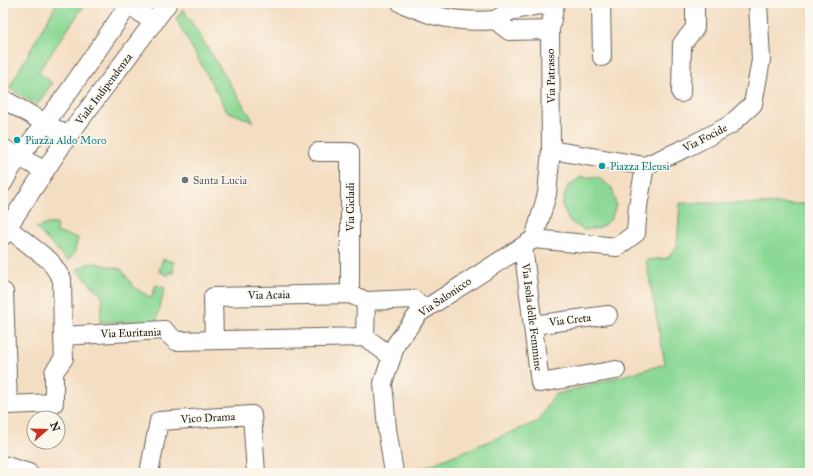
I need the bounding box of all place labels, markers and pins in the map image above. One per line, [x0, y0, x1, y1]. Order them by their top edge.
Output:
place label: Piazza Aldo Moro [25, 134, 107, 147]
marker: Piazza Aldo Moro [12, 135, 22, 145]
place label: Piazza Eleusi [610, 160, 669, 173]
marker: Piazza Eleusi [597, 161, 607, 171]
place label: Santa Lucia [193, 174, 247, 187]
marker: Santa Lucia [180, 175, 190, 185]

